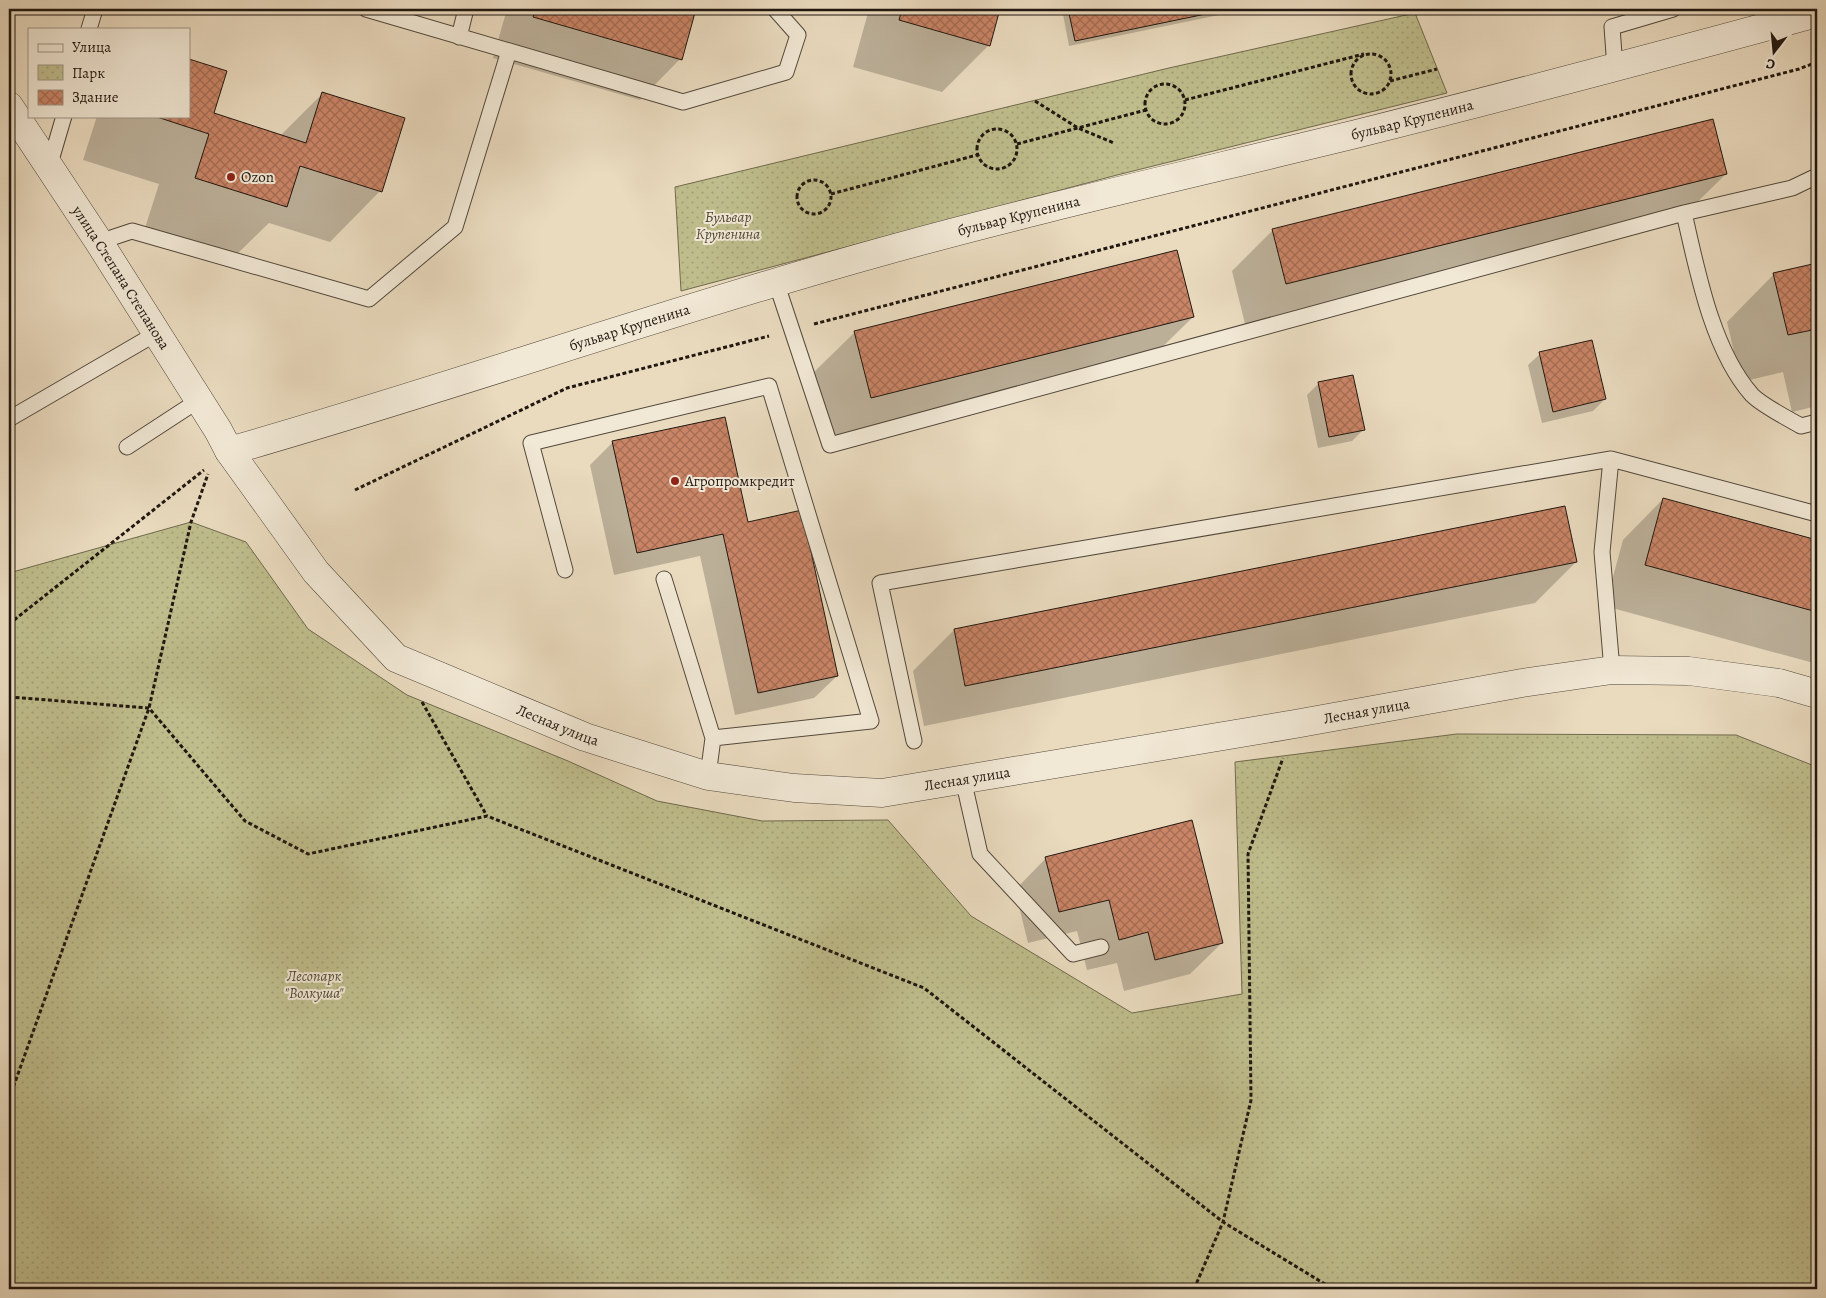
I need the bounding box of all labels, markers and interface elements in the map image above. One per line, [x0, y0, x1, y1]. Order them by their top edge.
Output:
legend [28, 28, 190, 118]
north arrow [1748, 28, 1798, 78]
text: Улица [72, 37, 111, 57]
text: С [1763, 54, 1777, 74]
text: Парк [72, 63, 105, 83]
text: Здание [72, 87, 119, 107]
street label: бульвар Крупенина [1349, 95, 1476, 145]
place label: Ozon [241, 167, 274, 187]
marker: Ozon [225, 171, 237, 183]
street label: бульвар Крупенина [955, 191, 1082, 241]
street label: улица Степана Степанова [67, 201, 175, 353]
park label: Бульвар Крупенина [696, 207, 760, 244]
street label: бульвар Крупенина [566, 299, 692, 356]
place label: Агропромкредит [684, 471, 795, 491]
marker: Агропромкредит [669, 475, 681, 487]
street label: Лесная улица [1322, 693, 1411, 729]
street label: Лесная улица [514, 700, 601, 751]
street label: Лесная улица [923, 762, 1012, 796]
park label: Лесопарк "Волкуша" [284, 966, 344, 1003]

